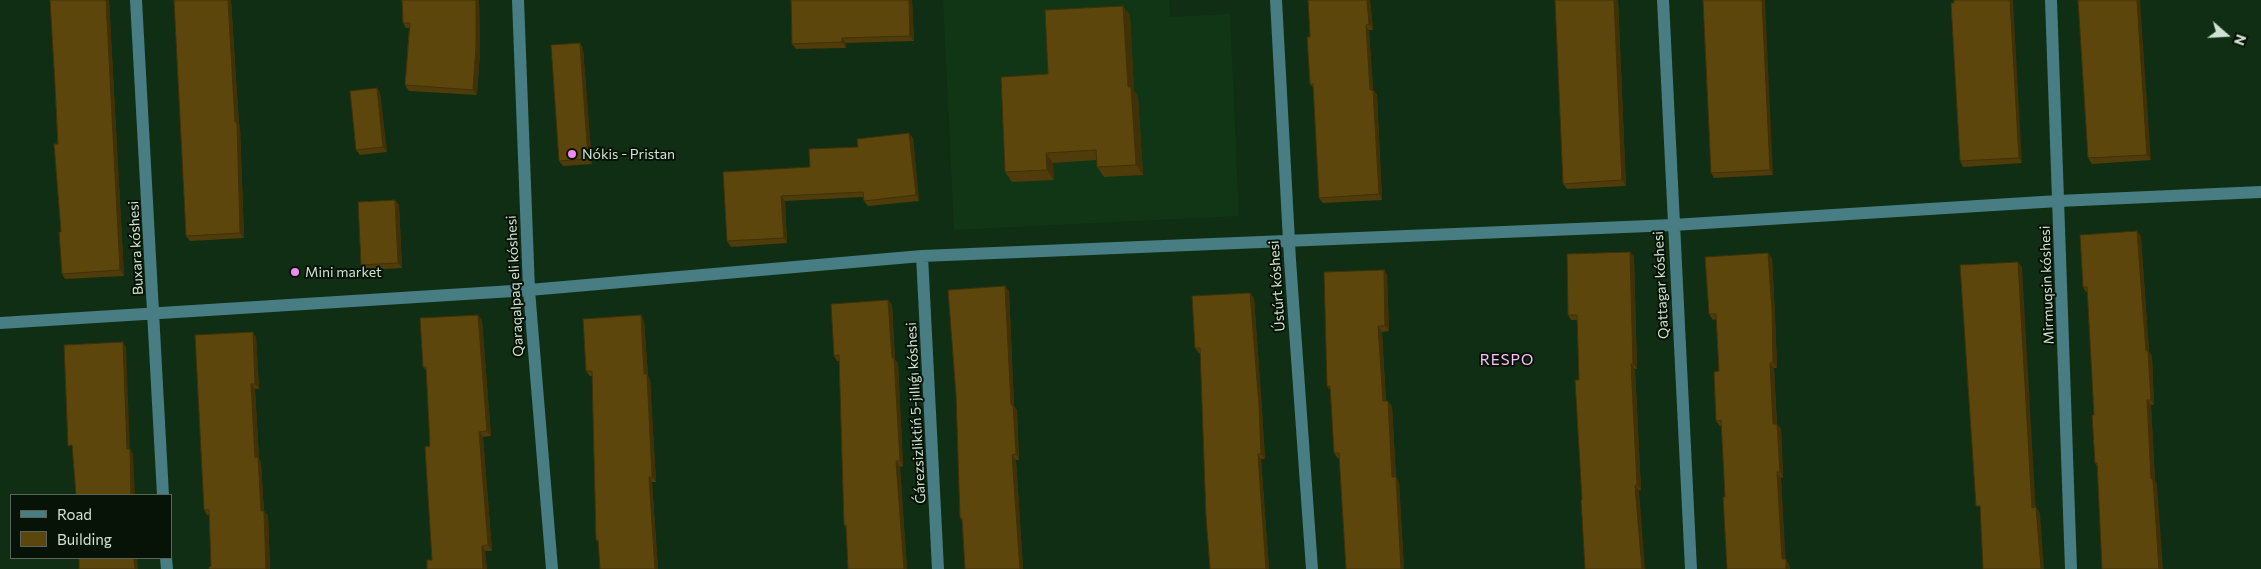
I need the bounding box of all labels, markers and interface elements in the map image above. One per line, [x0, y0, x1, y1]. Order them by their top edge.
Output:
north arrow [2201, 10, 2251, 60]
text: N [2231, 32, 2250, 48]
place label: Nókis - Pristan [582, 146, 675, 162]
marker: Nókis - Pristan [566, 148, 578, 160]
street label: Buxara kóshesi [125, 200, 147, 296]
street label: Qaraqalpaq eli kóshesi [503, 215, 527, 357]
street label: Mirmuqsin kóshesi [2037, 225, 2057, 345]
street label: Qattagar kóshesi [1650, 231, 1672, 339]
street label: Ústúrt kóshesi [1265, 240, 1289, 332]
place label: Mini market [305, 264, 382, 280]
marker: Mini market [289, 266, 301, 278]
street label: Ǵárezsizliktiń 5-jıllıǵı kóshesi [903, 322, 929, 504]
district label: RESPO [1479, 351, 1535, 369]
legend [10, 494, 172, 559]
text: Road [57, 505, 92, 523]
text: Building [57, 530, 112, 548]

